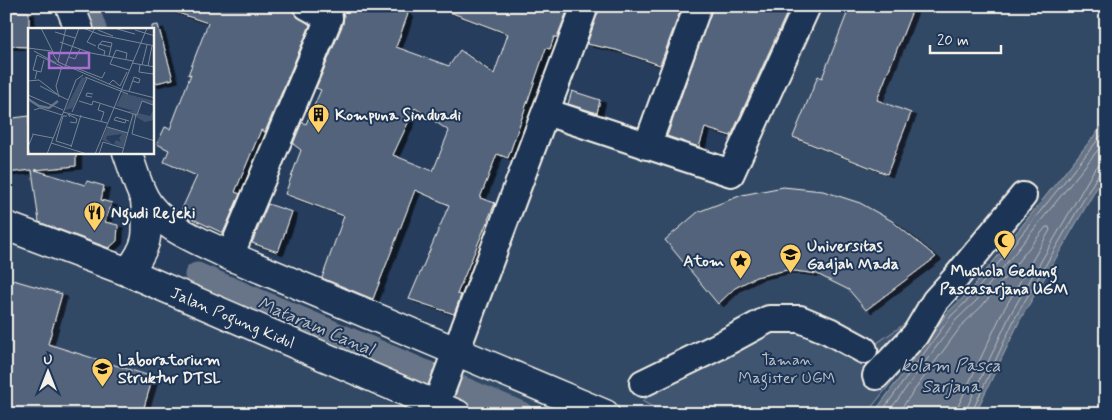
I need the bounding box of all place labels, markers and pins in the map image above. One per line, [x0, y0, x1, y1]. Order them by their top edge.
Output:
building icon: Kompuna Sinduadi [307, 102, 331, 133]
place label: Kompuna Sinduadi [335, 105, 461, 126]
restaurant icon: Ngudi Rejeki [83, 200, 107, 231]
place label: Ngudi Rejeki [111, 203, 195, 226]
mosque icon: Mushola Gedung Pascasarjana UGM [992, 229, 1016, 260]
place label: Universitas Gadjah Mada [807, 236, 899, 275]
school or university icon: Universitas Gadjah Mada [779, 242, 803, 273]
place icon: Atom [728, 248, 752, 279]
place label: Atom [683, 251, 724, 272]
place label: Mushola Gedung Pascasarjana UGM [940, 261, 1068, 300]
place label: Laboratorium Struktur DTSL [118, 350, 221, 389]
school or university icon: Laboratorium Struktur DTSL [90, 356, 114, 387]

